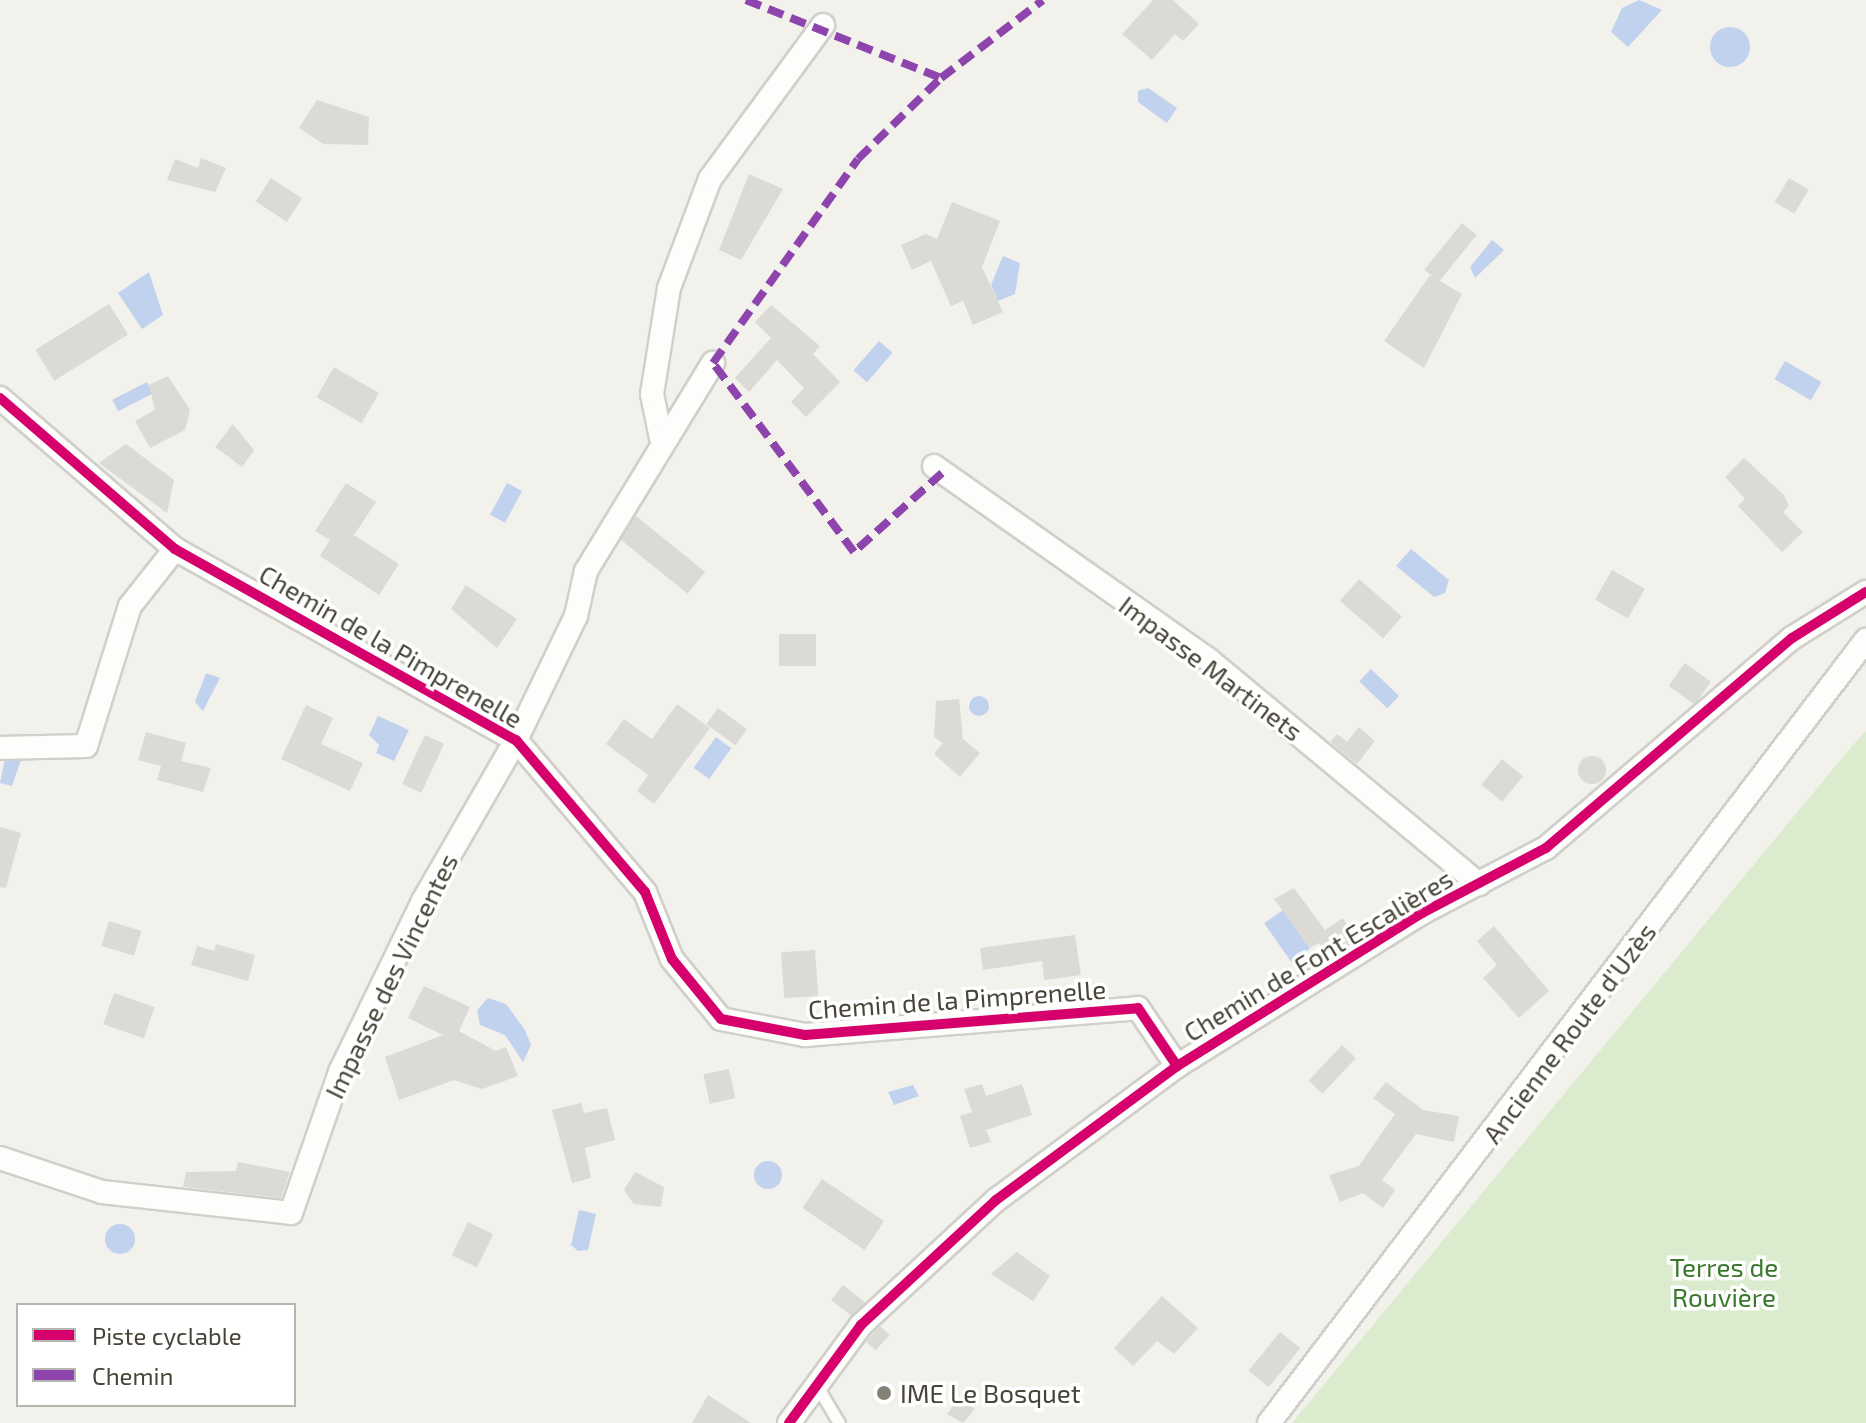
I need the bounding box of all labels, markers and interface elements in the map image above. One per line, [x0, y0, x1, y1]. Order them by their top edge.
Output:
street label: Chemin de la Pimprenelle [254, 558, 528, 734]
street label: Impasse Martinets [1113, 589, 1309, 747]
street label: Impasse des Vincentes [318, 848, 464, 1104]
street label: Chemin de Font Escalières [1178, 862, 1458, 1048]
street label: Ancienne Route d'Uzès [1476, 917, 1662, 1149]
street label: Chemin de la Pimprenelle [807, 973, 1107, 1025]
park label: Terres de Rouvière [1670, 1251, 1778, 1312]
legend [16, 1303, 296, 1407]
text: Piste cyclable [92, 1321, 242, 1350]
text: Chemin [92, 1361, 173, 1390]
place label: IME Le Bosquet [900, 1377, 1081, 1409]
marker: IME Le Bosquet [875, 1384, 893, 1402]

